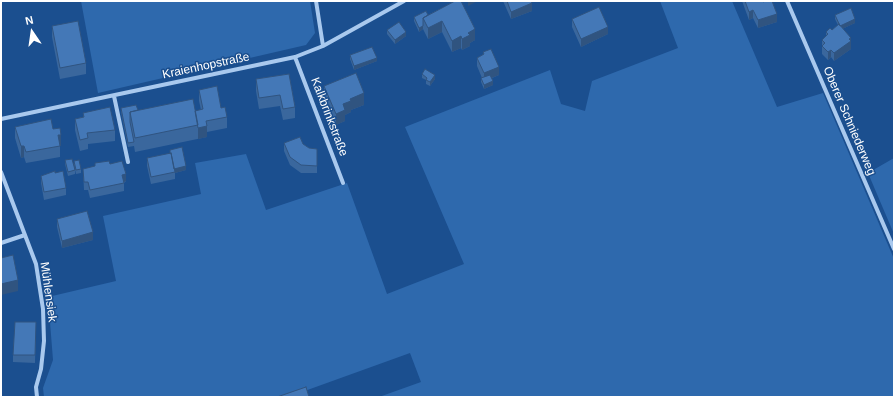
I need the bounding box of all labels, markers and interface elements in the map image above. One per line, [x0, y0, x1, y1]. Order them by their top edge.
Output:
north arrow [12, 12, 52, 52]
text: N [24, 14, 35, 27]
street label: Kraienhopstraße [161, 50, 251, 82]
street label: Oberer Schniederweg [820, 64, 878, 178]
street label: Kalkbrinkstraße [307, 76, 351, 158]
street label: Mühlensiek [37, 261, 59, 323]

